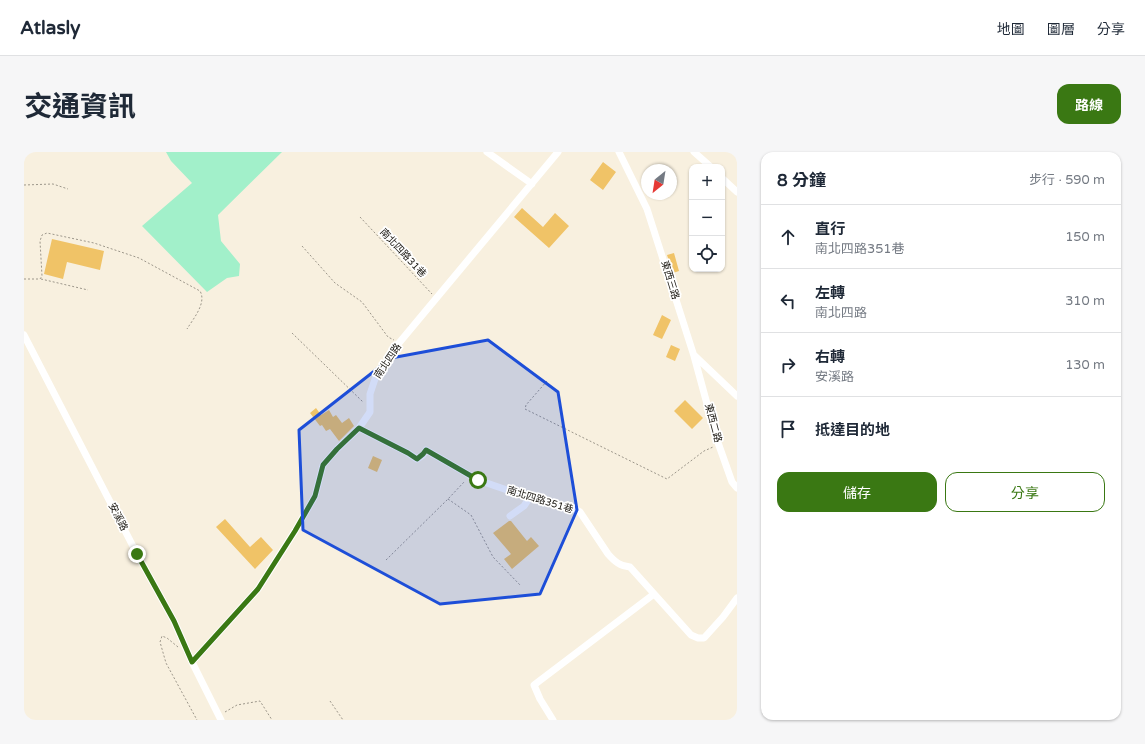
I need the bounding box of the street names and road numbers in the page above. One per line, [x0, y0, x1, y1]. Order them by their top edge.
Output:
street label: 南北四路31巷 [377, 226, 429, 280]
street label: 東西三路 [658, 259, 682, 301]
street label: 南北四路 [372, 341, 404, 381]
street label: 東西二路 [702, 402, 724, 444]
street label: 南北四路351巷 [505, 484, 575, 516]
street label: 安溪路 [106, 501, 130, 533]

